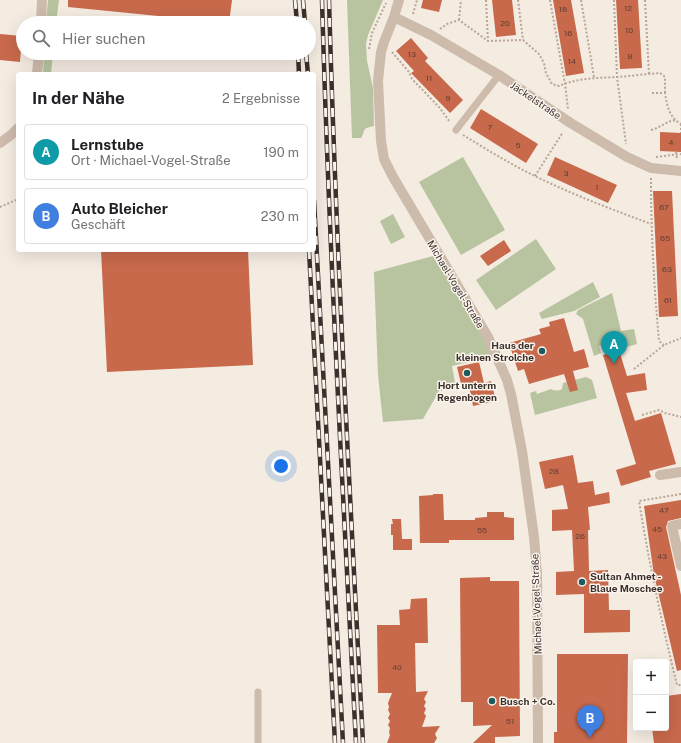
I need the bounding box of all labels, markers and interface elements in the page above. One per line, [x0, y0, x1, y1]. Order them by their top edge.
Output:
house number: 12 [624, 3, 632, 13]
house number: 18 [559, 4, 567, 14]
search box [16, 16, 316, 60]
house number: 20 [500, 18, 510, 28]
house number: 10 [625, 25, 633, 35]
icon: search [30, 27, 52, 49]
house number: 16 [564, 28, 572, 38]
text: Hier suchen [62, 30, 145, 47]
house number: 13 [408, 49, 416, 59]
house number: 8 [627, 51, 633, 61]
house number: 14 [568, 56, 576, 66]
house number: 11 [426, 73, 432, 83]
street label: Jäckelstraße [508, 79, 564, 121]
text: In der Nähe [32, 88, 125, 108]
text: 2 Ergebnisse [222, 91, 300, 106]
house number: 9 [446, 93, 451, 103]
house number: 7 [488, 122, 493, 132]
text: Lernstube [71, 136, 144, 153]
house number: 4 [668, 137, 674, 147]
house number: 5 [515, 140, 521, 150]
text: A [41, 145, 51, 160]
text: 190 m [263, 145, 299, 160]
text: Ort · Michael-Vogel-Straße [71, 153, 231, 168]
house number: 3 [563, 168, 569, 178]
house number: 1 [595, 182, 599, 192]
text: Auto Bleicher [71, 200, 168, 217]
house number: 67 [659, 202, 669, 212]
text: B [42, 209, 50, 224]
text: 230 m [261, 209, 299, 224]
text: Geschäft [71, 217, 126, 232]
house number: 65 [660, 233, 670, 243]
street label: Michael-Vogel-Straße [425, 238, 487, 331]
house number: 63 [662, 264, 672, 274]
house number: 61 [664, 295, 672, 305]
pin: A [601, 331, 627, 364]
place label: Haus der kleinen Strolche [456, 339, 534, 363]
marker: Haus der kleinen Strolche [537, 346, 547, 356]
marker: Hort unterm Regenbogen [462, 368, 472, 378]
place label: Hort unterm Regenbogen [437, 379, 497, 403]
your location [271, 456, 291, 476]
house number: 28 [549, 466, 559, 476]
house number: 47 [659, 505, 669, 515]
house number: 45 [652, 524, 662, 534]
house number: 55 [477, 525, 487, 535]
house number: 26 [575, 531, 585, 541]
house number: 43 [657, 551, 667, 561]
street label: Michael-Vogel-Straße [528, 553, 544, 655]
place label: Sultan Ahmet - Blaue Moschee [590, 570, 663, 594]
marker: Sultan Ahmet - Blaue Moschee [577, 577, 587, 587]
map controls [633, 659, 669, 731]
button: + [633, 659, 669, 695]
house number: 40 [392, 662, 402, 672]
place label: Busch + Co. [500, 695, 556, 707]
button: − [633, 695, 669, 731]
marker: Busch + Co. [487, 696, 497, 706]
pin: B [577, 705, 603, 738]
house number: 51 [506, 716, 514, 726]

